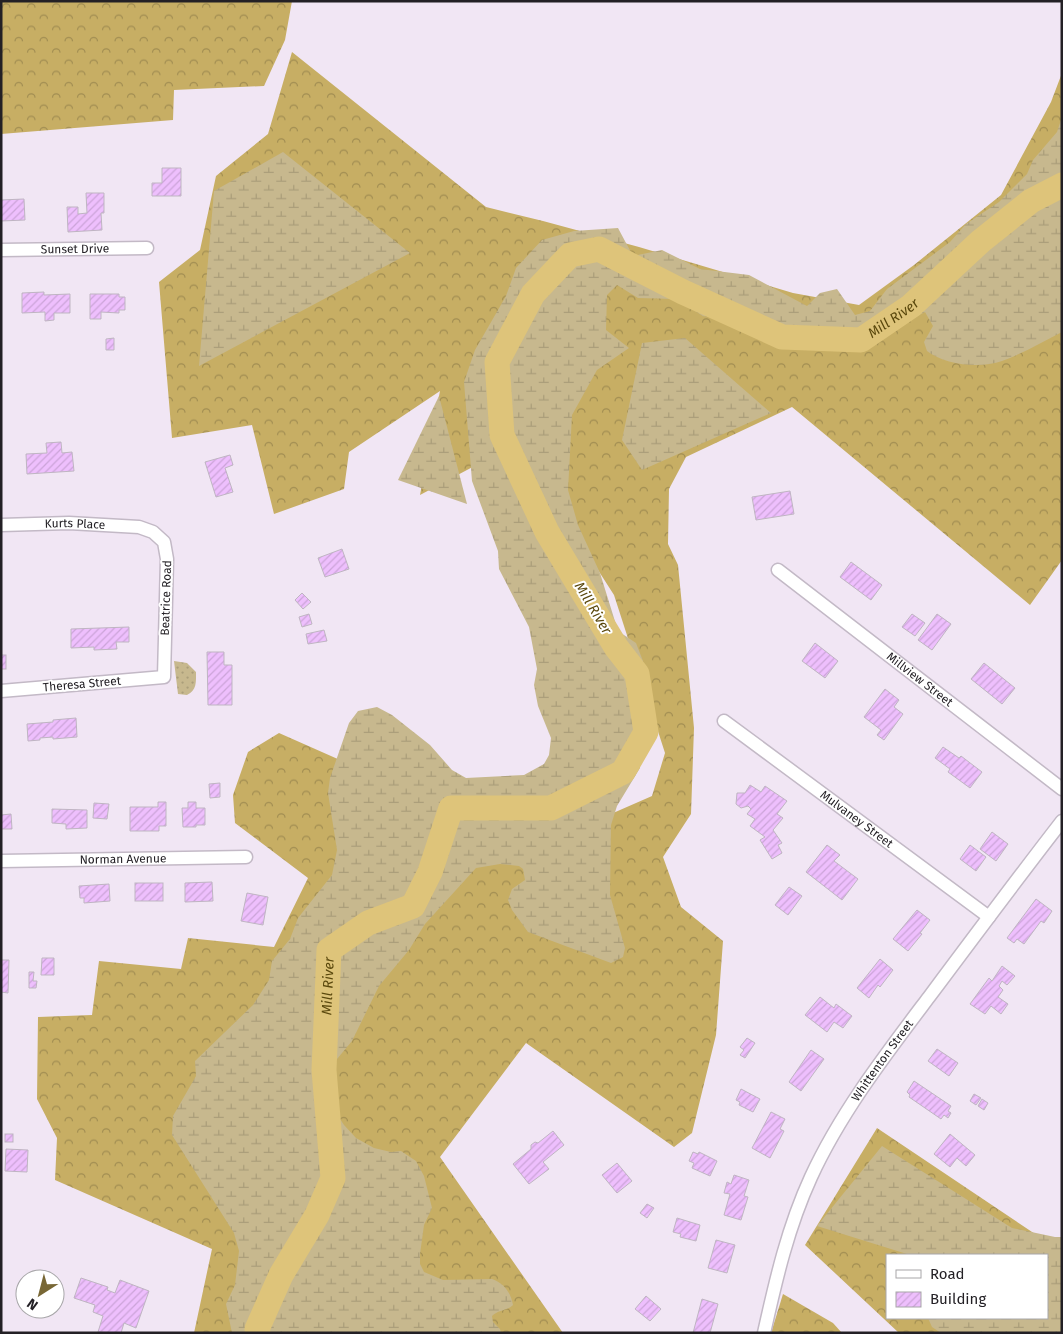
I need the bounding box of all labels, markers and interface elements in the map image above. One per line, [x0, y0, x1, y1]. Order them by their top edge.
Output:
street label: Sunset Drive [41, 242, 109, 256]
water label: Mill River [864, 294, 923, 342]
street label: Kurts Place [44, 516, 106, 532]
street label: Beatrice Road [158, 560, 174, 636]
water label: Mill River [571, 579, 616, 638]
street label: Millview Street [884, 649, 956, 710]
street label: Theresa Street [42, 674, 122, 694]
street label: Mulvaney Street [817, 788, 896, 851]
street label: Norman Avenue [79, 851, 166, 867]
water label: Mill River [318, 956, 337, 1015]
street label: Whittenton Street [849, 1017, 917, 1104]
legend [886, 1254, 1048, 1319]
text: Road [930, 1265, 965, 1283]
north arrow [15, 1269, 65, 1319]
text: Building [930, 1290, 986, 1308]
text: N [24, 1295, 41, 1314]

